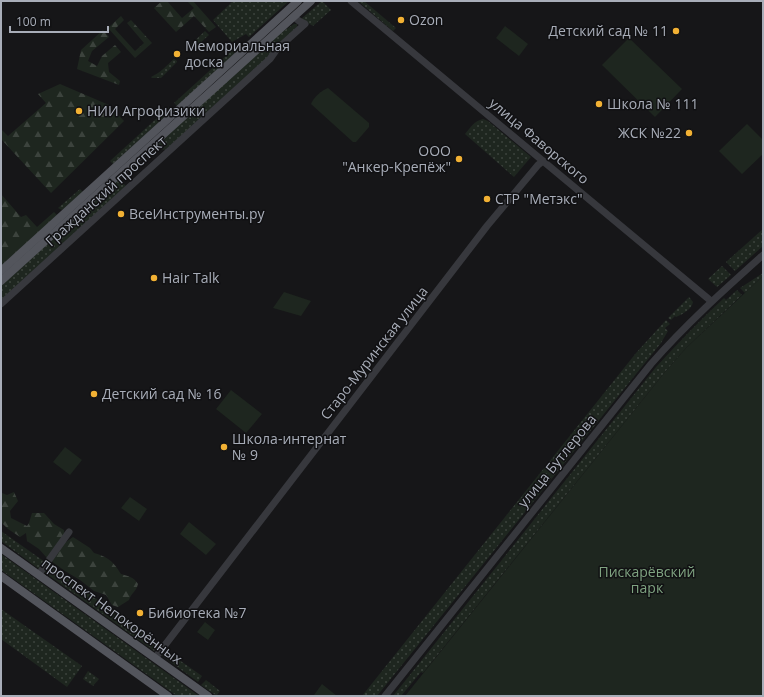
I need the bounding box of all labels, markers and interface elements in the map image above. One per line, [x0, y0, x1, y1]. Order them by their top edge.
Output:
scale bar [10, 8, 108, 34]
place label: Ozon [409, 10, 443, 29]
text: 100 m [16, 13, 51, 30]
marker: Ozon [396, 15, 406, 25]
place label: Детский сад № 11 [549, 21, 668, 40]
marker: Детский сад № 11 [671, 26, 681, 36]
place label: Мемориальная доска [185, 36, 290, 71]
marker: Мемориальная доска [172, 49, 182, 59]
street label: улица Фаворского [485, 93, 593, 188]
place label: Школа № 111 [607, 94, 698, 113]
marker: Школа № 111 [594, 99, 604, 109]
place label: НИИ Агрофизики [87, 101, 205, 120]
marker: НИИ Агрофизики [74, 106, 84, 116]
place label: ЖСК №22 [618, 123, 681, 142]
marker: ЖСК №22 [684, 128, 694, 138]
street label: Гражданский проспект [41, 131, 171, 250]
place label: ООО "Анкер-Крепёж" [342, 141, 451, 176]
marker: ООО "Анкер-Крепёж" [454, 154, 464, 164]
place label: СТР "Метэкс" [495, 189, 583, 208]
marker: СТР "Метэкс" [482, 194, 492, 204]
place label: ВсеИнструменты.ру [129, 204, 266, 223]
marker: ВсеИнструменты.ру [116, 209, 126, 219]
place label: Hair Talk [162, 268, 220, 287]
marker: Hair Talk [149, 273, 159, 283]
street label: Старо-Муринская улица [316, 282, 432, 423]
place label: Детский сад № 16 [102, 384, 221, 403]
marker: Детский сад № 16 [89, 389, 99, 399]
street label: улица Бутлерова [513, 410, 600, 511]
place label: Школа-интернат № 9 [232, 429, 347, 464]
marker: Школа-интернат № 9 [219, 442, 229, 452]
street label: проспект Непокорённых [38, 553, 187, 669]
park label: Пискарёвский парк [598, 562, 696, 597]
place label: Бибиотека №7 [148, 603, 246, 622]
marker: Бибиотека №7 [135, 608, 145, 618]

